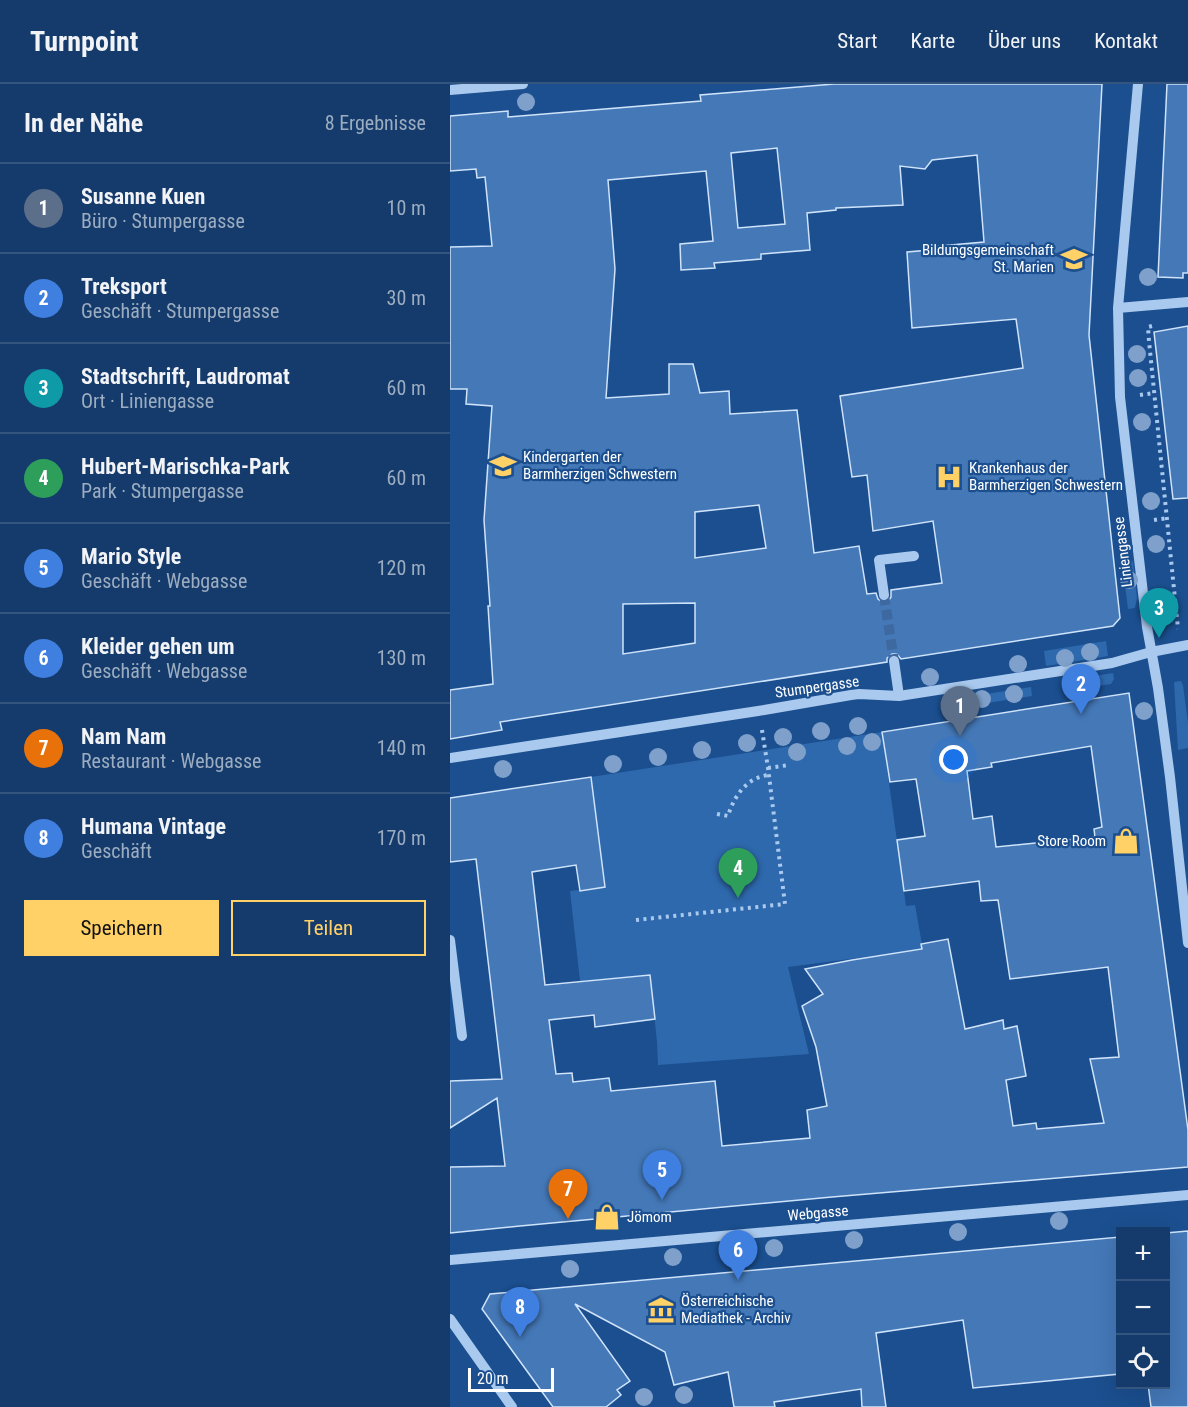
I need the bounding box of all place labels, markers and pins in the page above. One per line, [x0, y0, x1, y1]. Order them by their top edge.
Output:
place label: Bildungsgemeinschaft St. Marien [922, 241, 1054, 276]
school or university icon: Bildungsgemeinschaft St. Marien [1059, 244, 1089, 274]
place label: Kindergarten der Barmherzigen Schwestern [523, 448, 677, 483]
school or university icon: Kindergarten der Barmherzigen Schwestern [488, 451, 518, 481]
place label: Krankenhaus der Barmherzigen Schwestern [969, 459, 1123, 494]
hospital icon: Krankenhaus der Barmherzigen Schwestern [934, 462, 964, 492]
pin: 3 [1140, 588, 1178, 638]
pin: 2 [1062, 664, 1100, 714]
pin: 1 [940, 686, 980, 736]
shop icon: Store Room [1111, 826, 1141, 856]
place label: Store Room [1037, 832, 1106, 850]
pin: 4 [718, 848, 758, 898]
pin: 5 [642, 1150, 682, 1200]
pin: 7 [548, 1170, 588, 1219]
shop icon: Jömom [592, 1202, 622, 1232]
place label: Jömom [627, 1208, 672, 1226]
pin: 6 [718, 1230, 758, 1280]
pin: 8 [500, 1288, 540, 1337]
place label: Österreichische Mediathek - Archiv [681, 1292, 791, 1327]
museum icon: Österreichische Mediathek - Archiv [646, 1295, 676, 1325]

